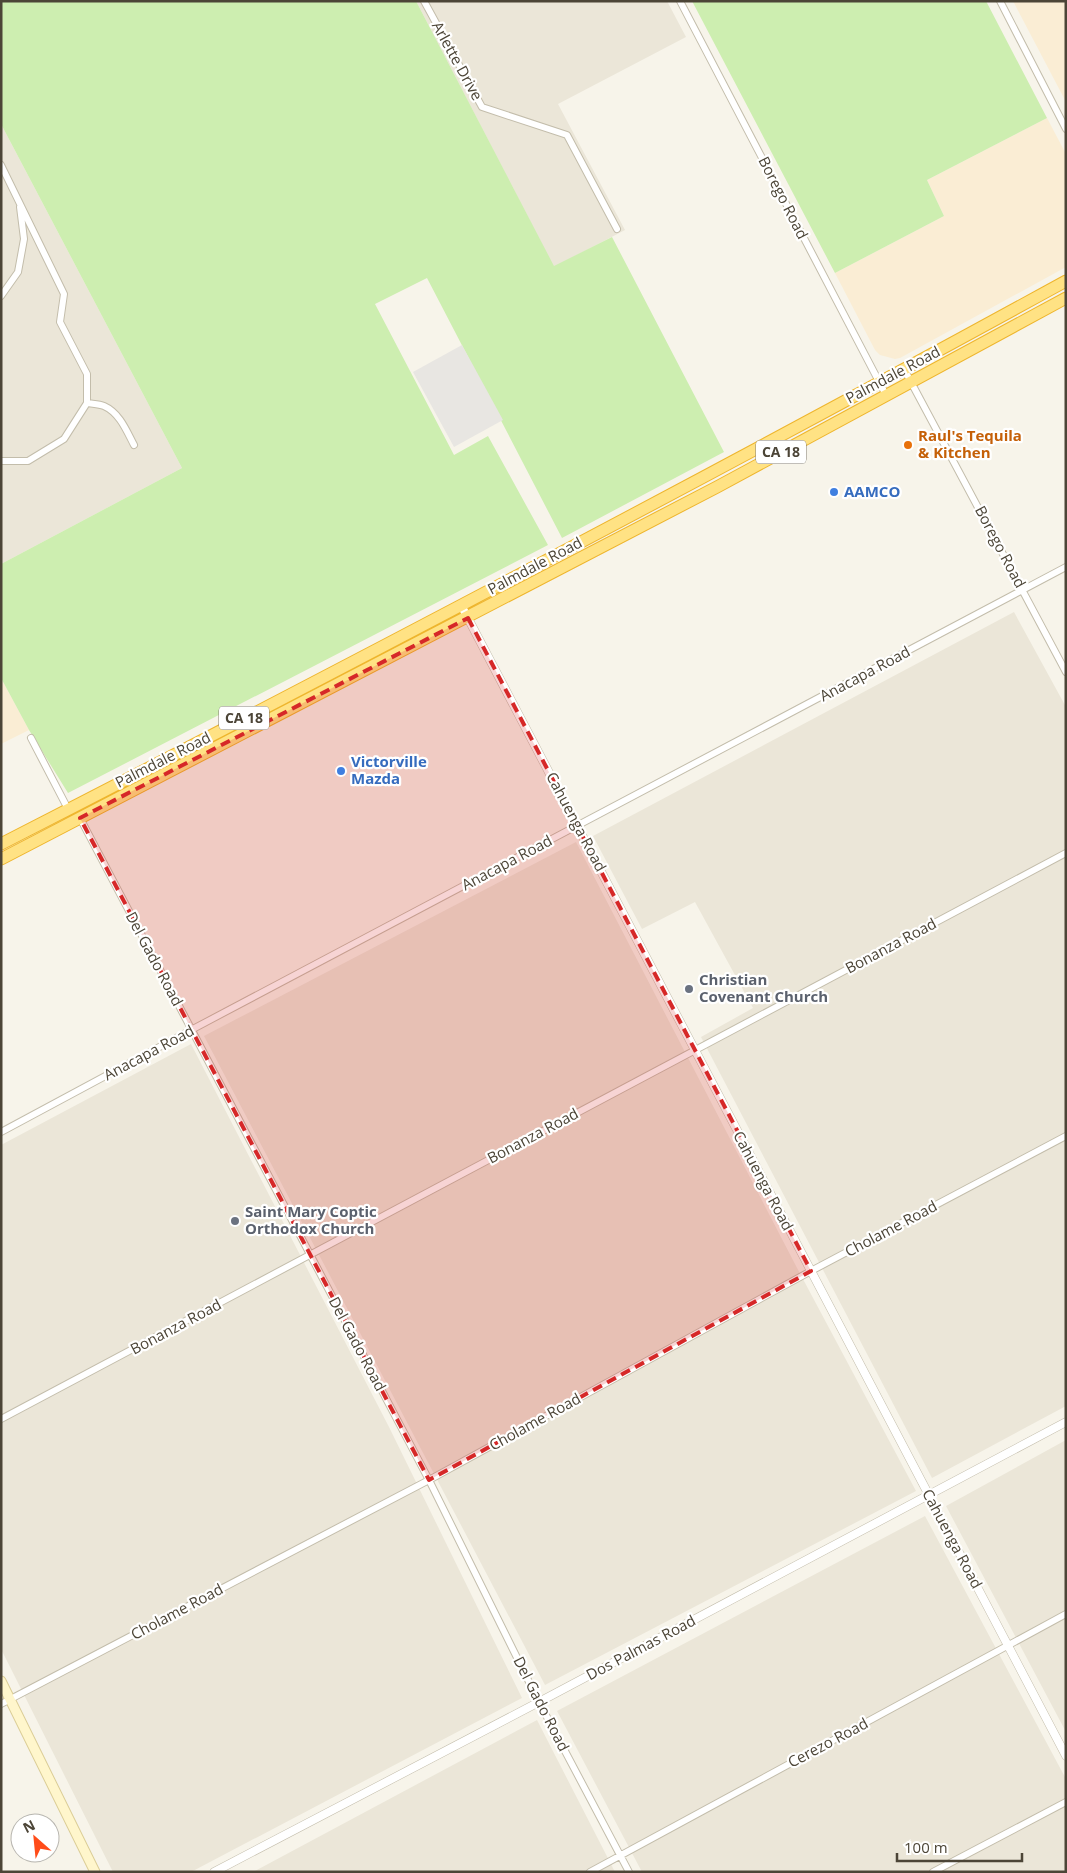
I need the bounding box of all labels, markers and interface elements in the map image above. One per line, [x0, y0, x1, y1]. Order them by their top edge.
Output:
street label: Arlette Drive [428, 17, 488, 104]
street label: Borego Road [755, 153, 813, 242]
street label: Palmdale Road [842, 341, 943, 407]
place label: Raul's Tequila & Kitchen [918, 425, 1022, 462]
marker: Raul's Tequila & Kitchen [902, 439, 914, 451]
road number: CA 18 [756, 441, 806, 464]
place label: AAMCO [844, 481, 900, 501]
marker: AAMCO [828, 486, 840, 498]
street label: Borego Road [971, 502, 1031, 591]
street label: Palmdale Road [484, 532, 585, 598]
street label: Anacapa Road [816, 641, 913, 705]
road number: CA 18 [219, 706, 269, 730]
street label: Palmdale Road [111, 726, 214, 792]
place label: Victorville Mazda [351, 751, 427, 788]
marker: Victorville Mazda [335, 765, 347, 777]
street label: Cahuenga Road [542, 768, 612, 875]
street label: Anacapa Road [458, 830, 555, 894]
street label: Del Gado Road [122, 908, 188, 1009]
street label: Bonanza Road [841, 913, 940, 978]
place label: Christian Covenant Church [699, 969, 828, 1006]
marker: Christian Covenant Church [683, 983, 695, 995]
street label: Anacapa Road [100, 1020, 197, 1084]
street label: Bonanza Road [483, 1103, 582, 1168]
street label: Cahuenga Road [729, 1127, 799, 1234]
street label: Cholame Road [841, 1195, 940, 1261]
place label: Saint Mary Coptic Orthodox Church [245, 1201, 377, 1238]
marker: Saint Mary Coptic Orthodox Church [229, 1215, 241, 1227]
street label: Del Gado Road [325, 1293, 391, 1394]
street label: Bonanza Road [126, 1294, 225, 1359]
street label: Cholame Road [485, 1388, 584, 1455]
street label: Cahuenga Road [918, 1485, 988, 1592]
street label: Cholame Road [127, 1578, 226, 1644]
street label: Dos Palmas Road [582, 1610, 699, 1684]
street label: Del Gado Road [509, 1653, 574, 1754]
street label: Cerezo Road [784, 1713, 871, 1772]
north arrow [10, 1813, 60, 1863]
text: N [19, 1815, 38, 1837]
scale bar [897, 1830, 1022, 1862]
text: 100 m [904, 1837, 948, 1857]

